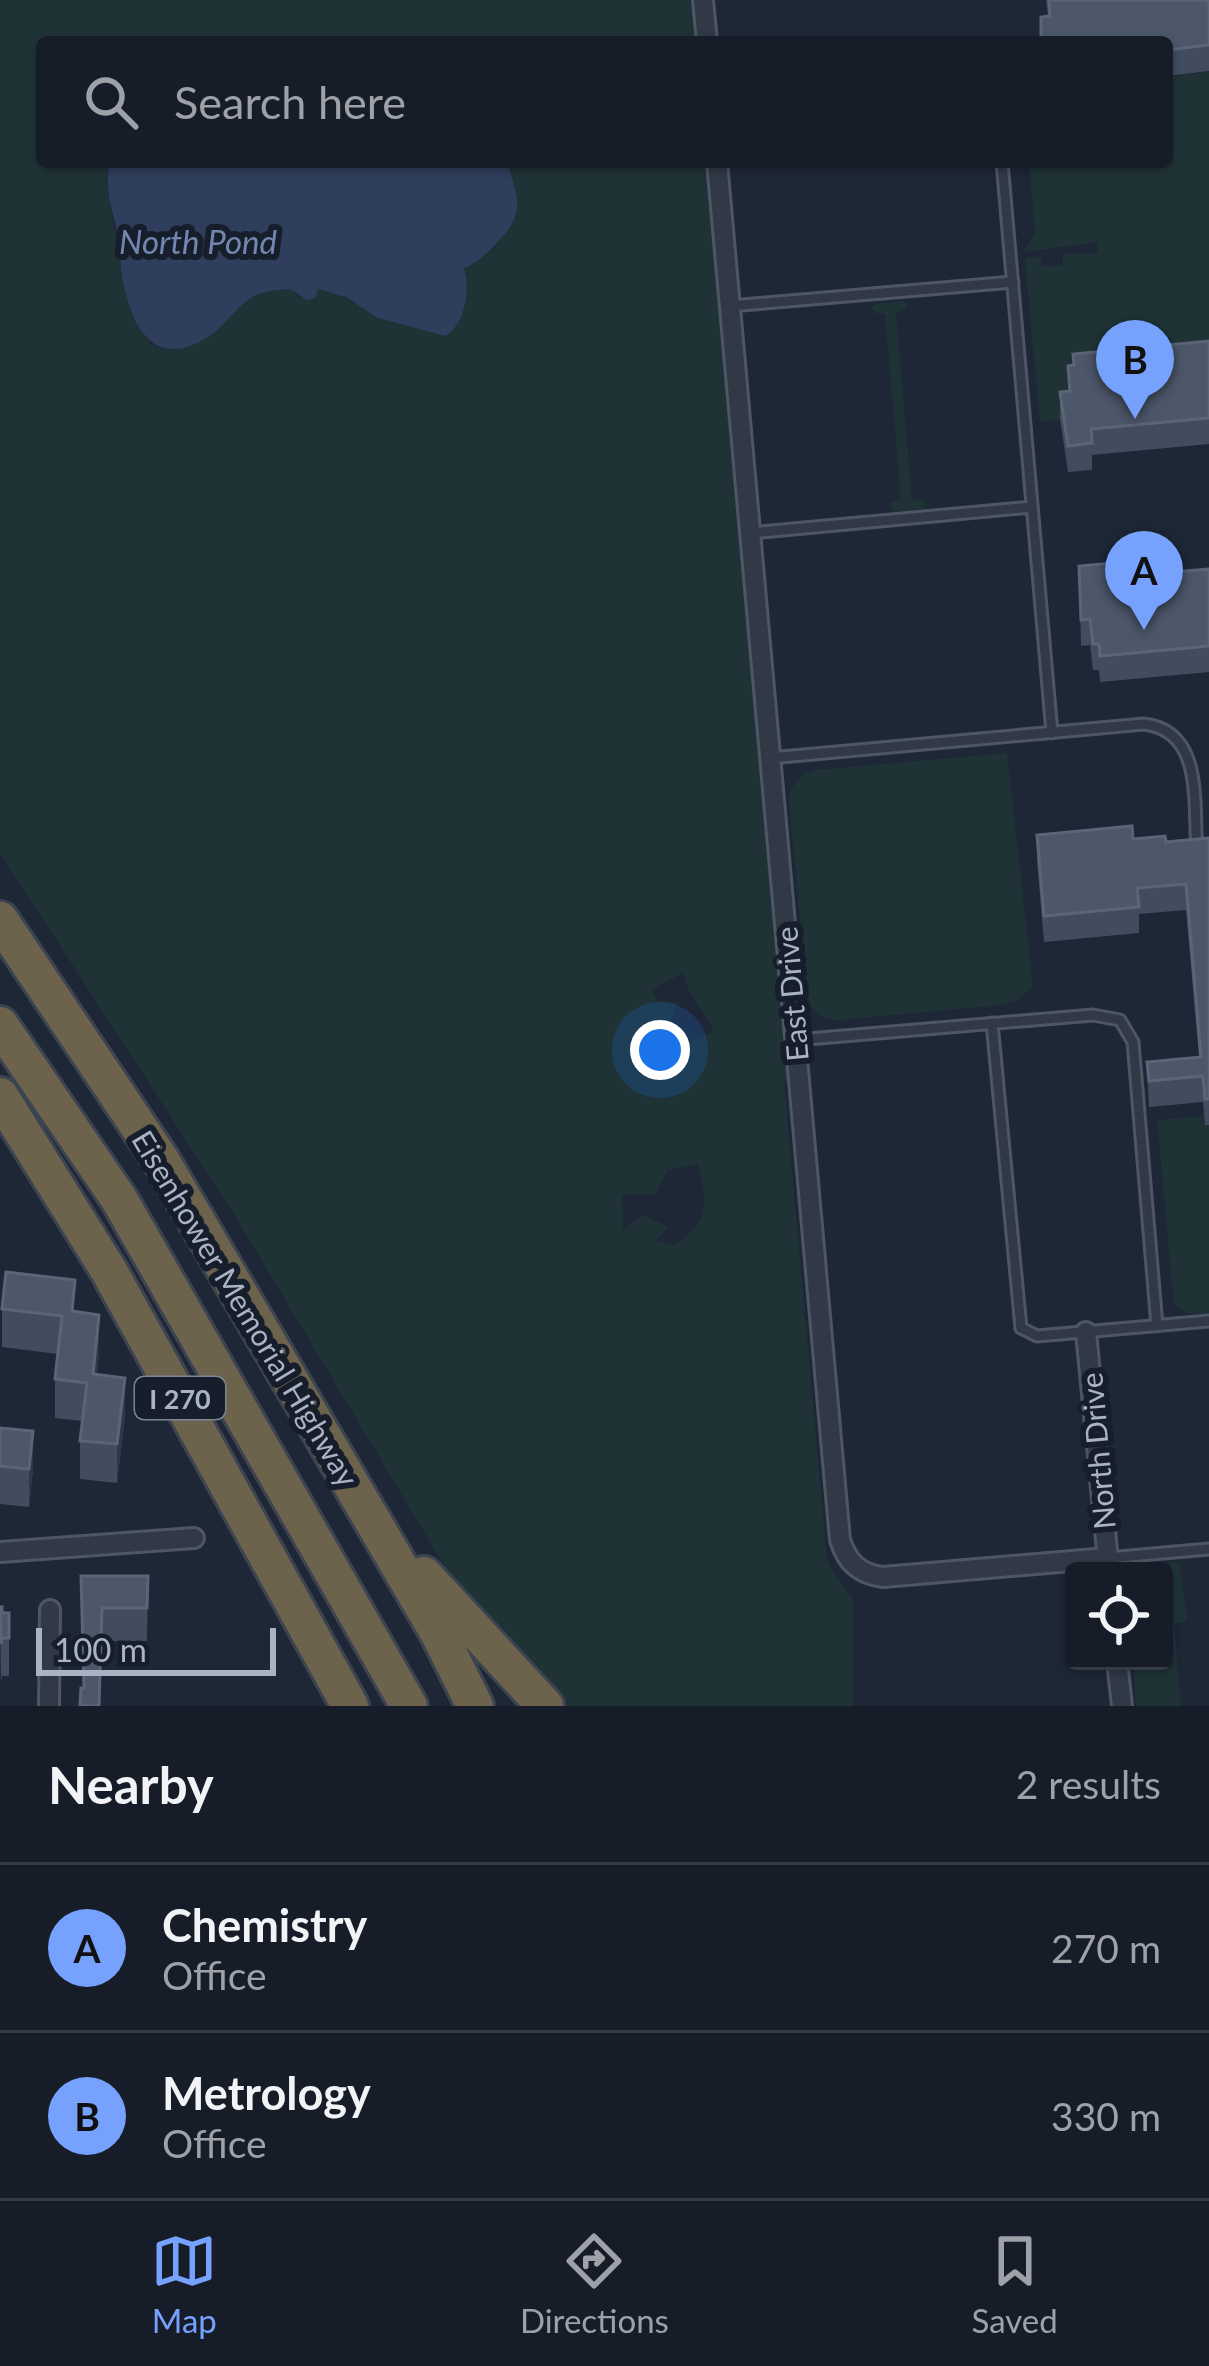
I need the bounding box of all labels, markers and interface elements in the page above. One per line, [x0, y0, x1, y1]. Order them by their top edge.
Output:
search box [36, 36, 1173, 168]
icon: search [78, 69, 144, 135]
text: Search here [174, 75, 406, 129]
water label: North Pond [119, 221, 278, 261]
pin: B [1096, 320, 1174, 419]
pin: A [1105, 531, 1183, 630]
street label: East Drive [767, 925, 815, 1063]
your location [630, 1020, 690, 1080]
street label: Eisenhower Memorial Highway [125, 1123, 367, 1493]
street label: North Drive [1072, 1371, 1122, 1531]
road number: I 270 [135, 1377, 225, 1419]
map controls [1065, 1562, 1173, 1670]
button: locate [1065, 1562, 1173, 1670]
scale bar [36, 1622, 276, 1675]
text: 100 m [54, 1629, 147, 1669]
text: Nearby [48, 1754, 214, 1815]
text: 2 results [1016, 1761, 1161, 1807]
text: Chemistry [162, 1898, 367, 1952]
text: A [73, 1925, 101, 1971]
text: 270 m [1051, 1925, 1161, 1971]
text: Office [162, 1952, 267, 1998]
text: Metrology [162, 2066, 371, 2120]
text: B [74, 2093, 100, 2139]
text: 330 m [1051, 2093, 1161, 2139]
text: Office [162, 2120, 267, 2166]
tab: Map [151, 2228, 217, 2340]
tab: Directions [520, 2228, 669, 2340]
tab: Saved [971, 2228, 1058, 2340]

